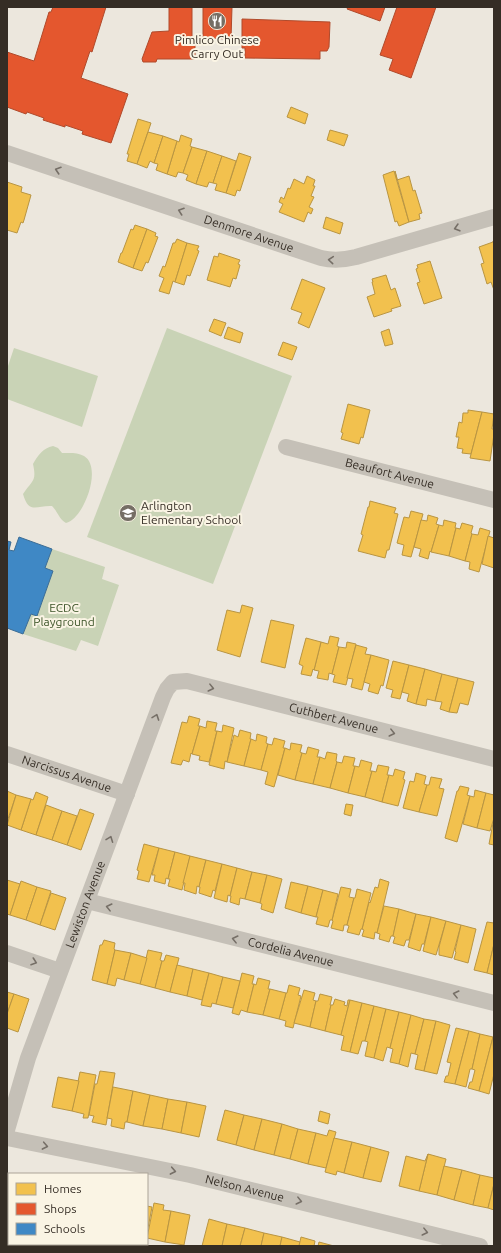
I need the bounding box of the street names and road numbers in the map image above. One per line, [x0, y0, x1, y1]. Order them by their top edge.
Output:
street label: Denmore Avenue [202, 212, 296, 254]
street label: Beaufort Avenue [344, 455, 436, 491]
street label: Cuthbert Avenue [288, 700, 380, 735]
street label: Narcissus Avenue [20, 752, 113, 794]
street label: Lewiston Avenue [63, 859, 107, 950]
street label: Cordelia Avenue [247, 935, 335, 969]
street label: Nelson Avenue [204, 1172, 286, 1204]

